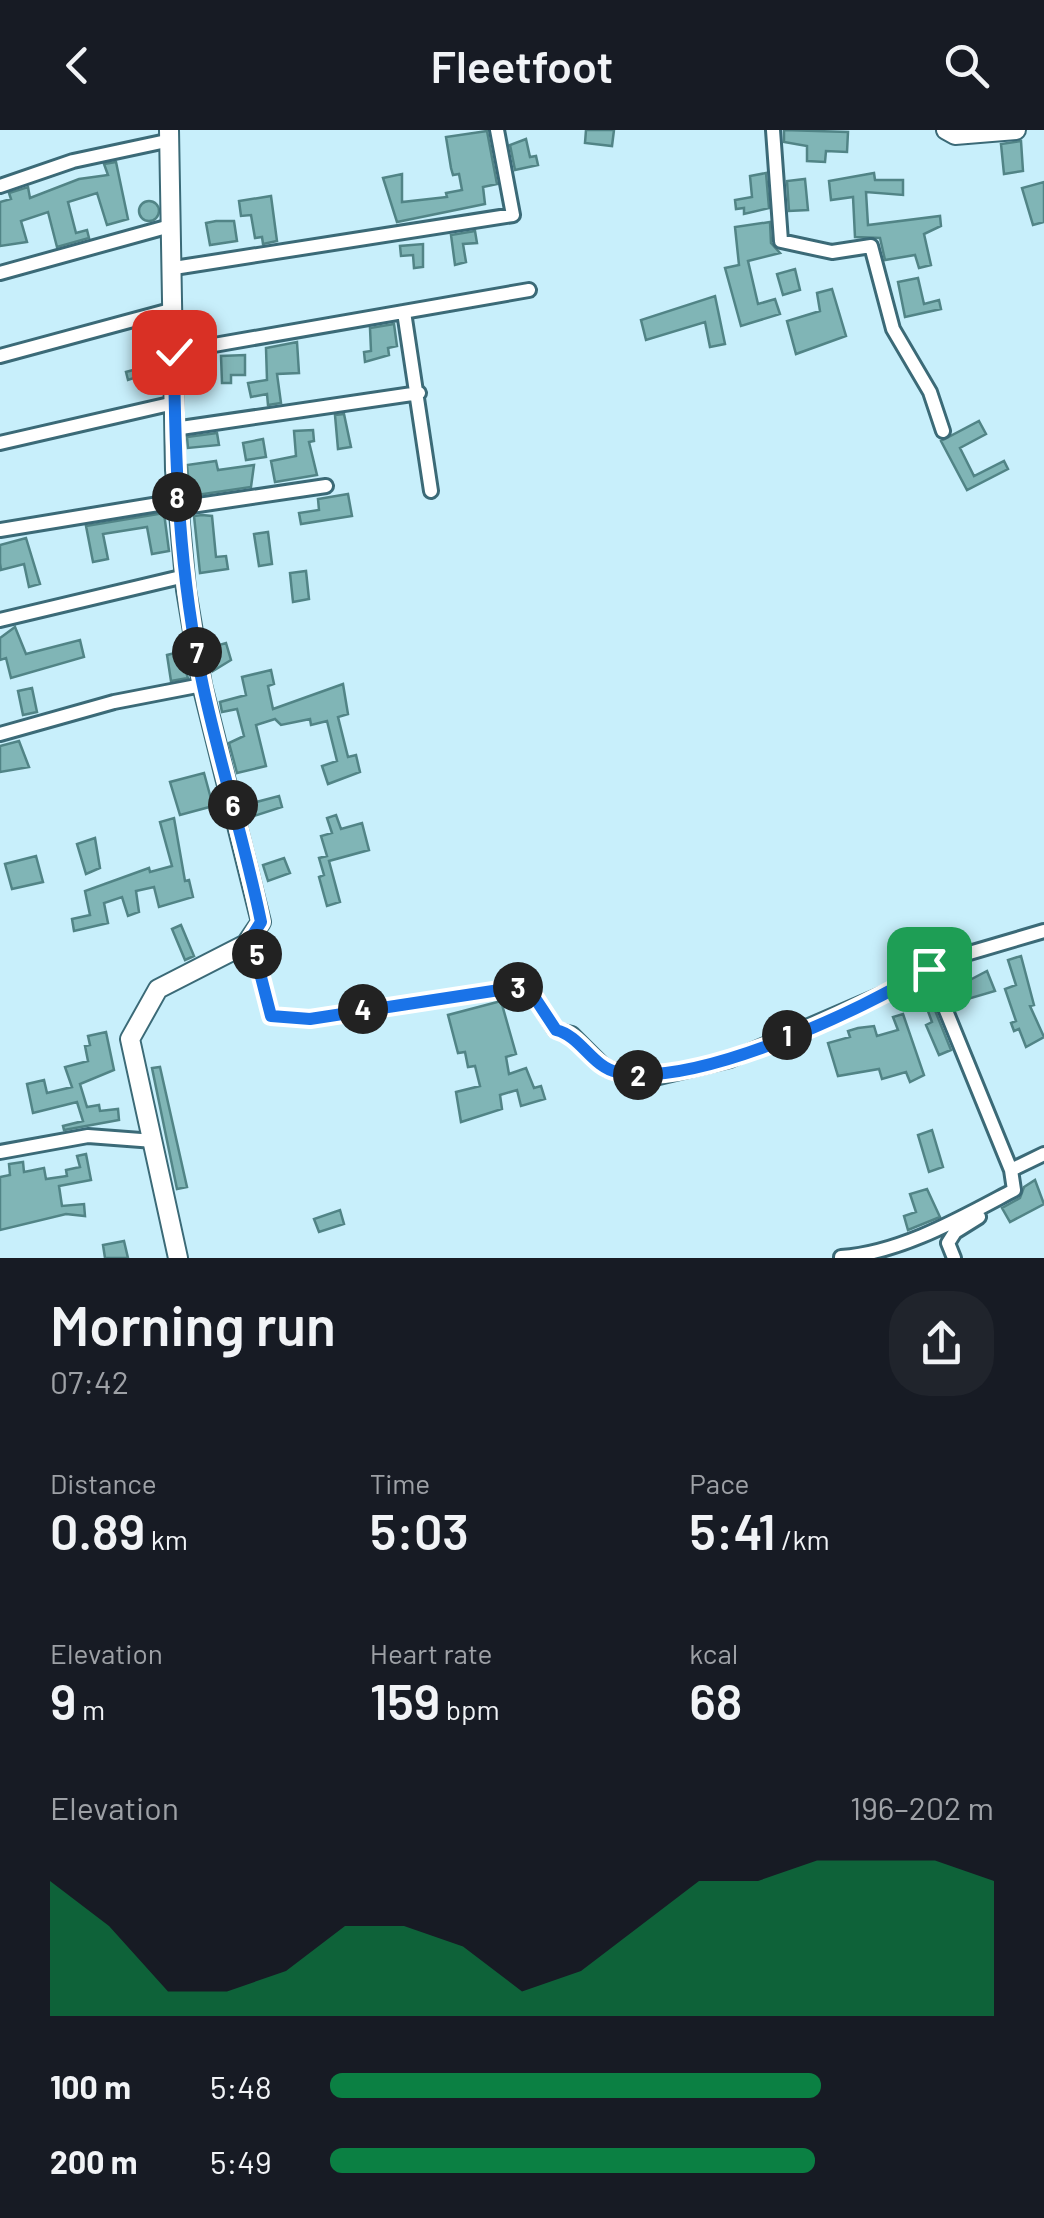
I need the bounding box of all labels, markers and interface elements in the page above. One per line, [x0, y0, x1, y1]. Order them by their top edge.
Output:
icon: back [50, 38, 105, 93]
text: Fleetfoot [431, 38, 613, 92]
icon: search [939, 38, 994, 93]
pin [132, 310, 217, 395]
icon: check [147, 325, 202, 380]
pin: 8 [152, 472, 202, 522]
text: 8 [169, 480, 185, 514]
pin: 7 [172, 627, 222, 677]
text: 7 [190, 635, 204, 669]
pin: 6 [208, 780, 258, 830]
text: 6 [225, 788, 241, 822]
pin [887, 927, 972, 1012]
pin: 5 [232, 929, 282, 979]
text: 5 [249, 937, 265, 971]
icon: arrive [902, 942, 957, 997]
pin: 3 [493, 962, 543, 1012]
text: 3 [510, 970, 526, 1004]
pin: 4 [338, 984, 388, 1034]
text: 4 [355, 992, 371, 1026]
pin: 1 [762, 1010, 812, 1060]
text: 1 [782, 1018, 792, 1052]
pin: 2 [613, 1050, 663, 1100]
text: 2 [630, 1058, 646, 1092]
text: Morning run [50, 1291, 336, 1357]
button: share [889, 1291, 994, 1396]
text: 07:42 [50, 1362, 129, 1400]
text: Distance [50, 1466, 157, 1500]
text: Time [370, 1466, 430, 1500]
text: Pace [689, 1466, 750, 1500]
text: 0.89 [50, 1500, 145, 1560]
text: 5:03 [370, 1500, 469, 1560]
text: 5:41 [689, 1500, 776, 1560]
text: km [145, 1522, 188, 1556]
text: /km [776, 1522, 830, 1556]
text: Elevation [50, 1636, 163, 1670]
text: Heart rate [370, 1636, 492, 1670]
text: kcal [689, 1636, 738, 1670]
text: 9 [50, 1670, 76, 1730]
text: 159 [370, 1670, 440, 1730]
text: 68 [689, 1670, 742, 1730]
text: m [76, 1692, 105, 1726]
text: bpm [440, 1692, 500, 1726]
text: Elevation [50, 1788, 179, 1826]
text: 196–202 m [850, 1788, 994, 1826]
text: 100 m [50, 2067, 131, 2105]
text: 5:48 [210, 2067, 272, 2105]
text: 200 m [50, 2142, 138, 2180]
text: 5:49 [210, 2142, 272, 2180]

